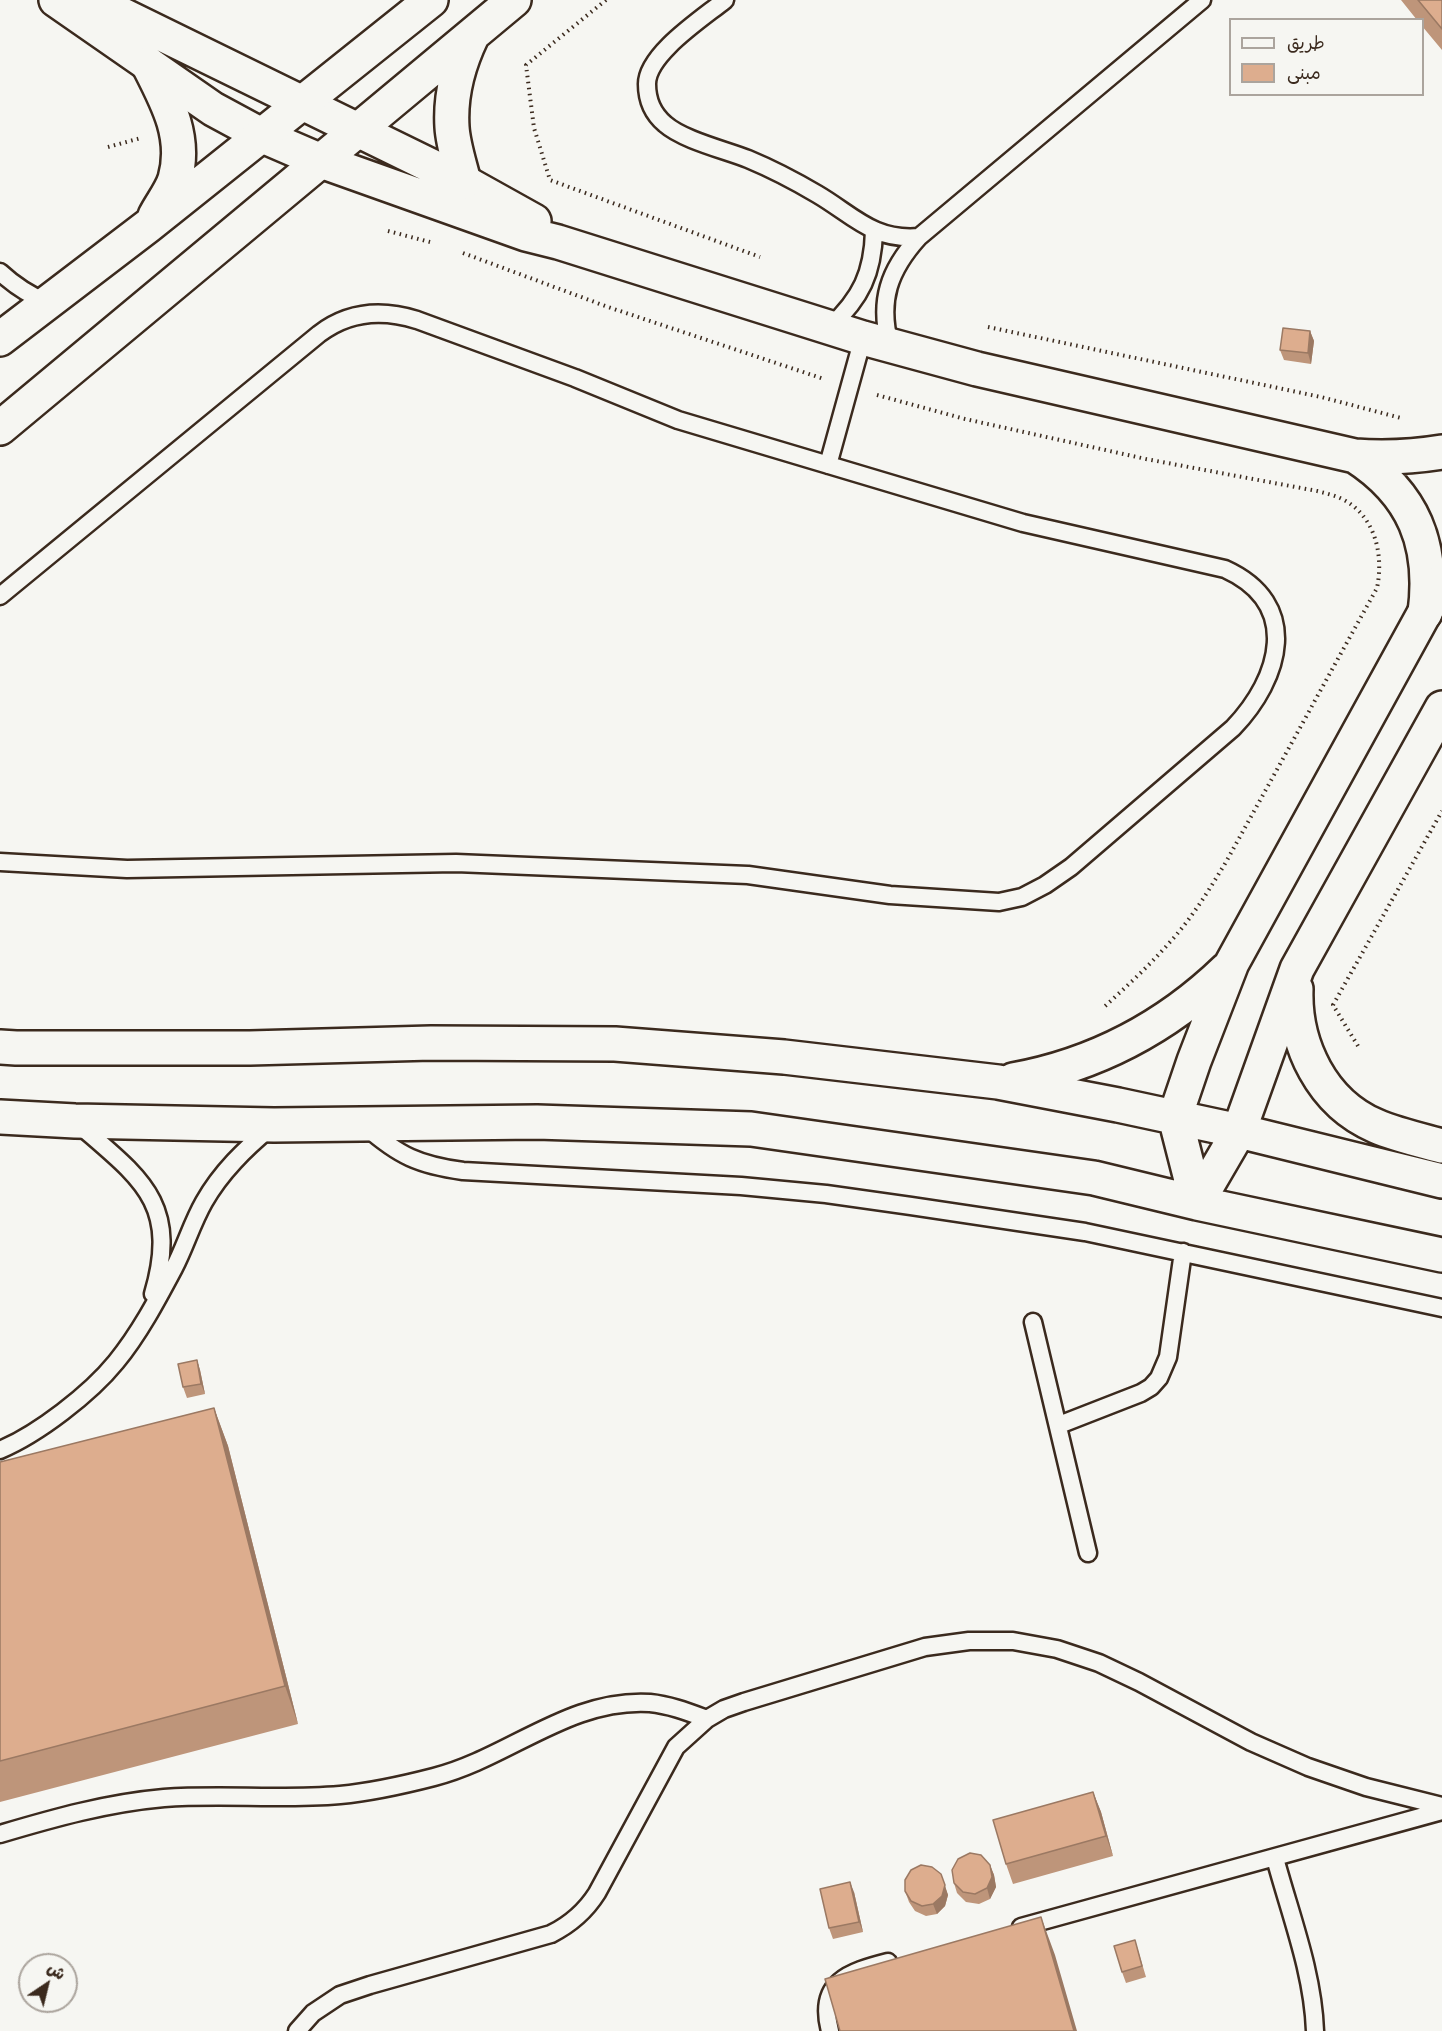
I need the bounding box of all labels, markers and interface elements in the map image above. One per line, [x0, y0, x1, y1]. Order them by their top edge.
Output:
legend [1229, 18, 1424, 96]
text: طريق [1287, 28, 1325, 55]
text: مبنى [1287, 58, 1321, 85]
north arrow [18, 1953, 78, 2013]
text: ش [43, 1955, 71, 1985]

